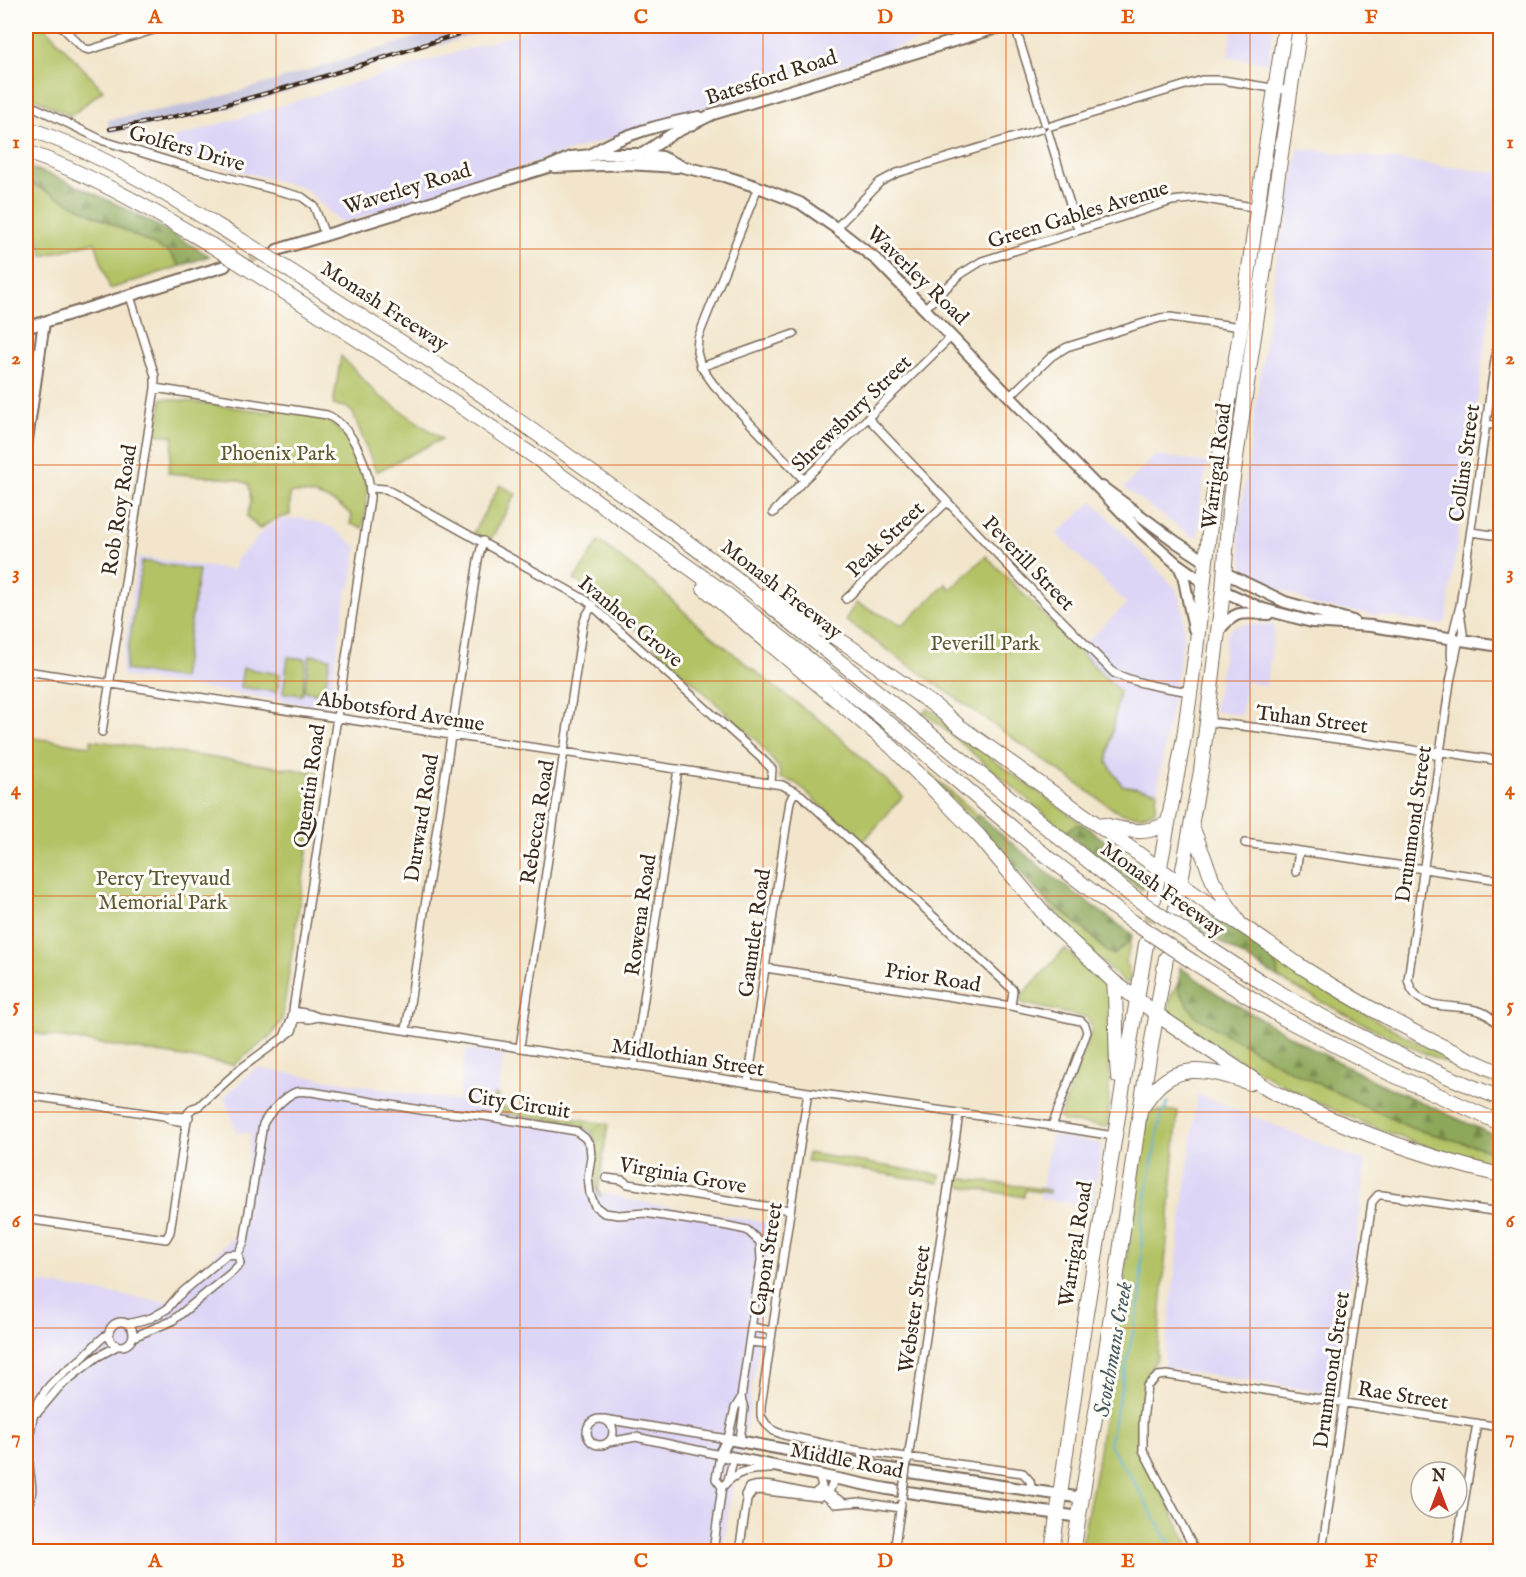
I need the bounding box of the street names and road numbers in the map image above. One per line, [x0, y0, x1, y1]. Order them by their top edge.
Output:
street label: Batesford Road [702, 44, 841, 112]
street label: Golfers Drive [125, 120, 248, 179]
street label: Waverley Road [340, 157, 475, 222]
street label: Green Gables Avenue [985, 175, 1173, 256]
street label: Waverley Road [860, 221, 974, 332]
street label: Monash Freeway [315, 256, 454, 359]
street label: Shrewsbury Street [786, 350, 918, 478]
street label: Warrigal Road [1196, 401, 1239, 531]
street label: Collins Street [1444, 403, 1487, 524]
street label: Rob Roy Road [97, 442, 144, 578]
street label: Peak Street [841, 496, 931, 584]
street label: Peverill Street [976, 511, 1080, 617]
street label: Monash Freeway [715, 534, 848, 647]
street label: Ivanhoe Grove [572, 570, 688, 674]
street label: Abbotsford Avenue [314, 686, 487, 739]
street label: Tuhan Street [1254, 700, 1369, 741]
street label: Quentin Road [288, 722, 333, 850]
street label: Drummond Street [1390, 744, 1439, 904]
street label: Durward Road [399, 751, 446, 884]
street label: Rebecca Road [515, 757, 562, 886]
street label: Monash Freeway [1095, 836, 1230, 945]
street label: Rowena Road [620, 852, 663, 978]
street label: Gauntlet Road [733, 866, 778, 999]
street label: Prior Road [883, 958, 983, 999]
street label: Midlothian Street [609, 1033, 766, 1084]
street label: City Circuit [466, 1083, 572, 1126]
street label: Virginia Grove [616, 1152, 749, 1201]
street label: Warrigal Road [1053, 1179, 1100, 1309]
street label: Capon Street [745, 1200, 790, 1318]
street label: Webster Street [893, 1244, 938, 1375]
street label: Drummond Street [1308, 1290, 1357, 1450]
street label: Rae Street [1356, 1376, 1450, 1417]
street label: Middle Road [788, 1437, 907, 1486]

